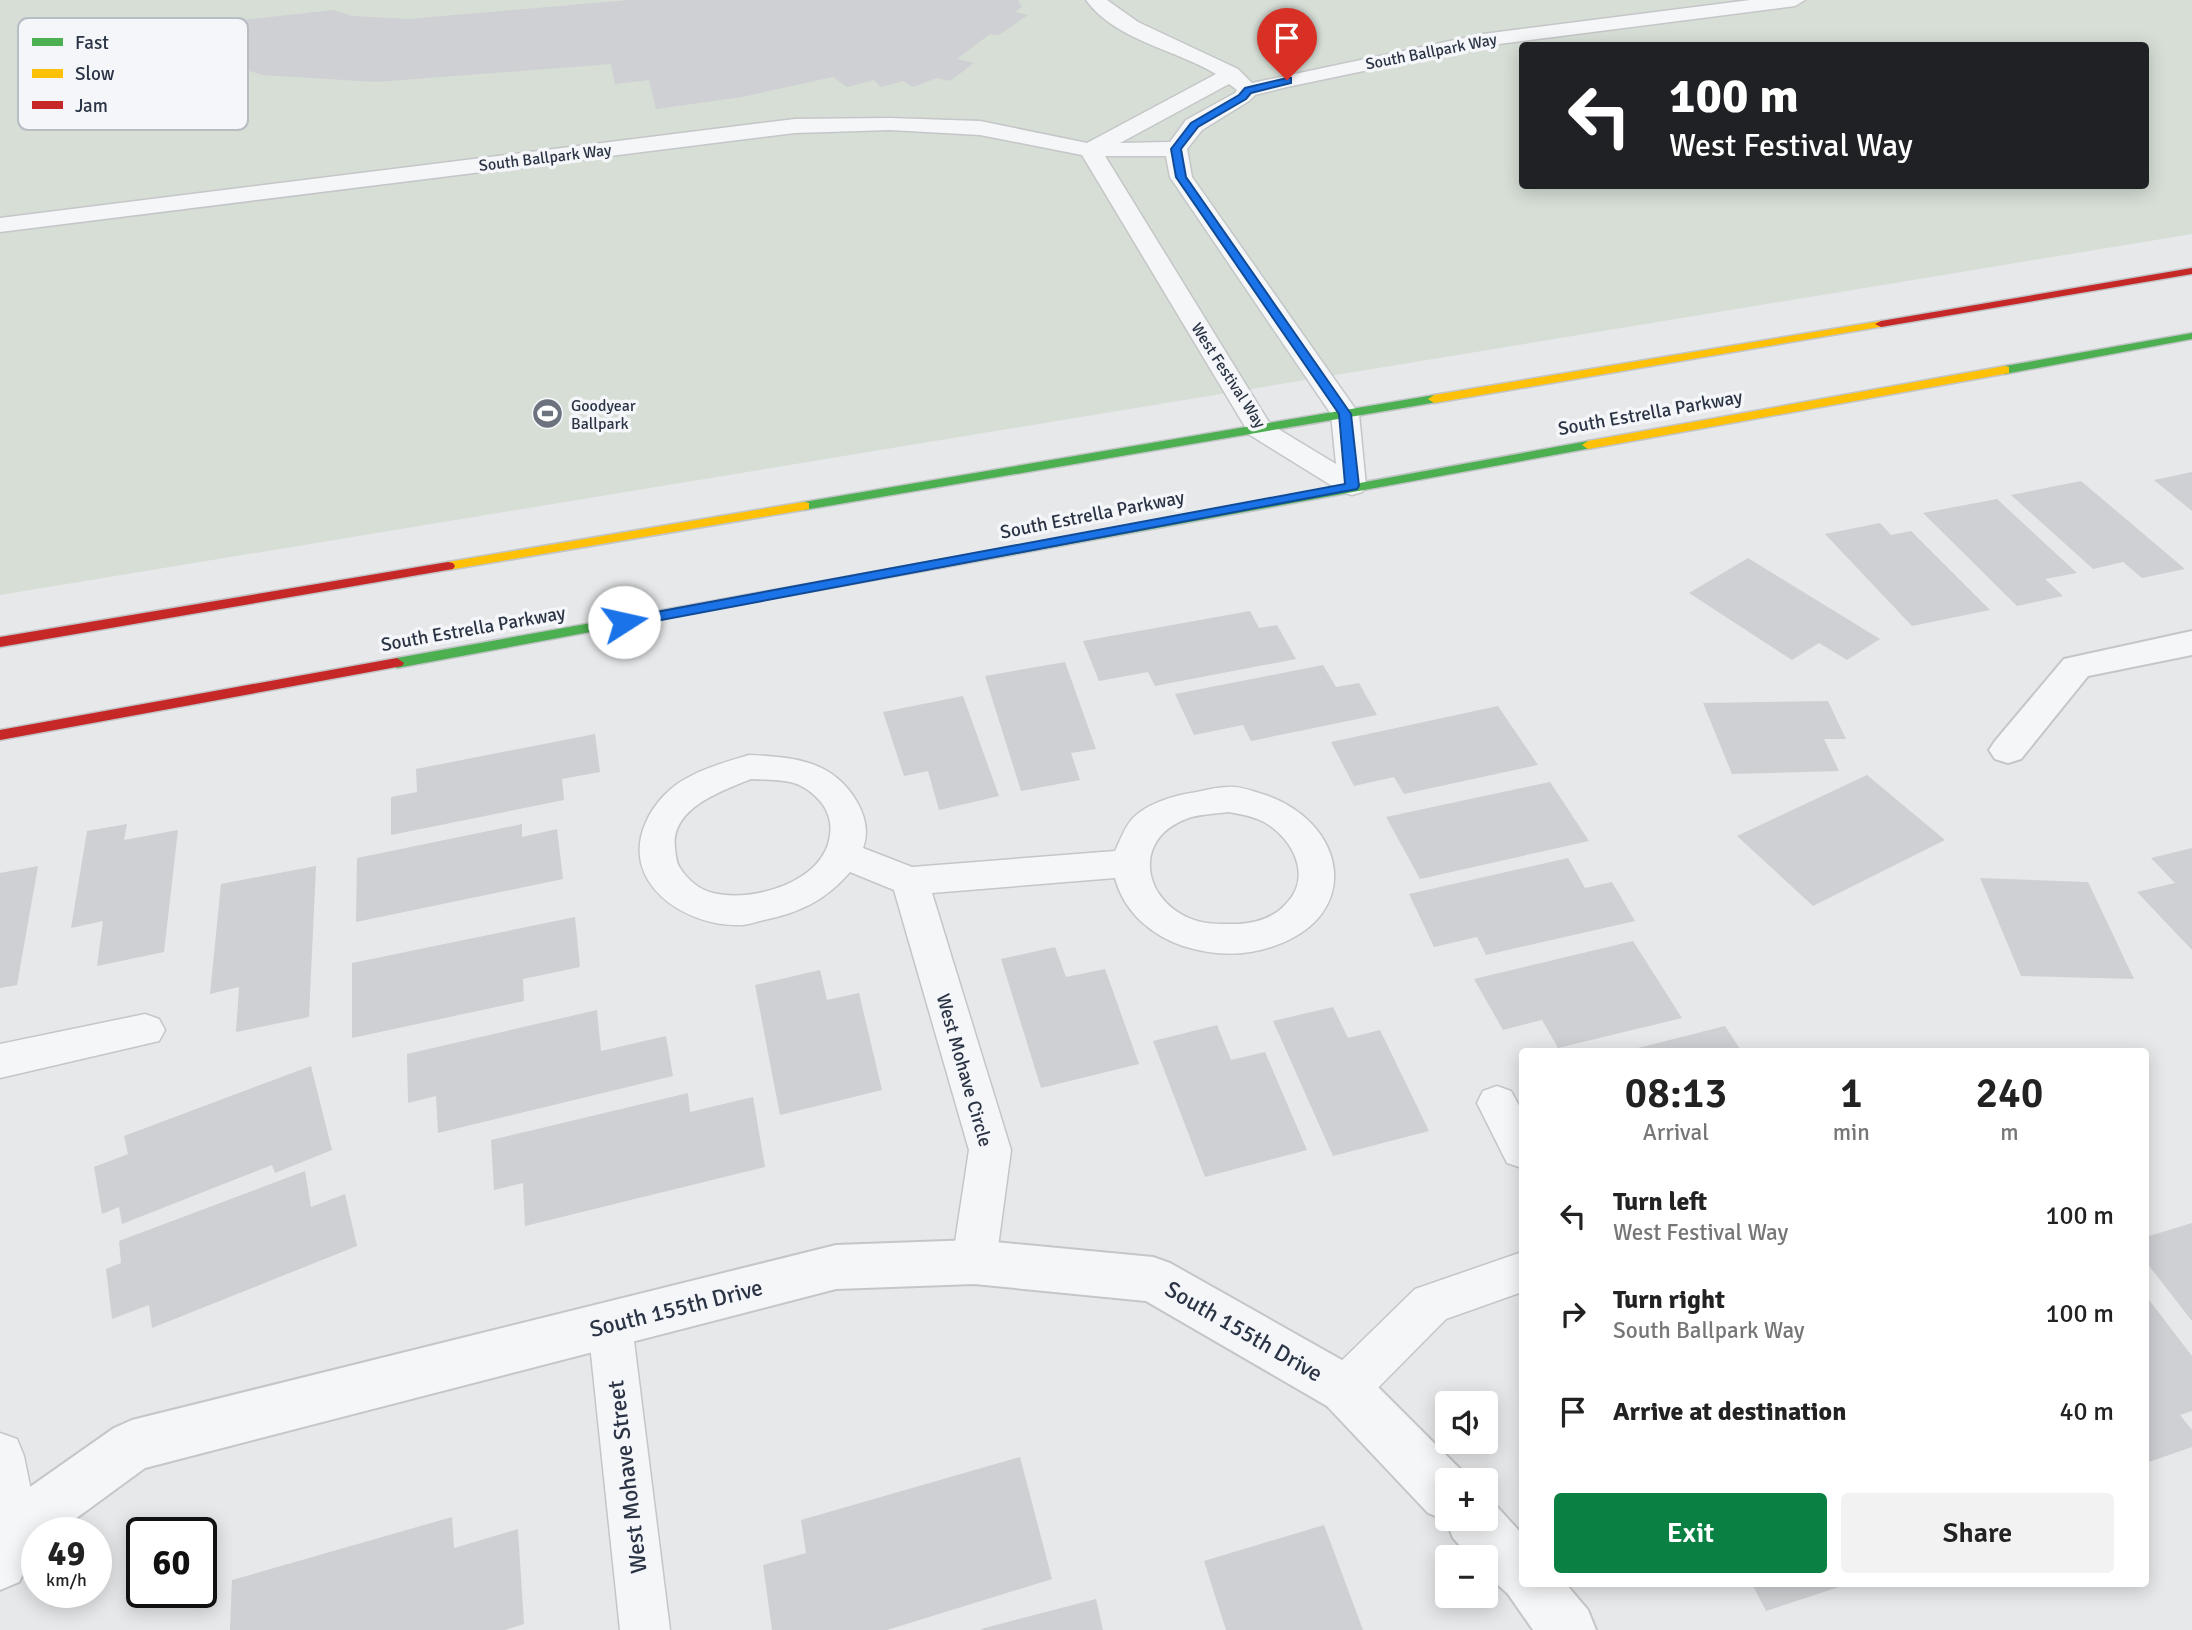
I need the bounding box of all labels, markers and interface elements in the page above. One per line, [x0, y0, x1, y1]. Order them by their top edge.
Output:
pin [1257, 8, 1317, 80]
legend [18, 18, 248, 130]
icon: arrive [1268, 19, 1306, 57]
street label: South Ballpark Way [1364, 29, 1499, 75]
text: Fast [75, 31, 109, 55]
text: Slow [75, 62, 115, 86]
text: 100 m [1669, 66, 1799, 126]
icon: left [1554, 70, 1645, 161]
text: Jam [75, 94, 108, 118]
text: West Festival Way [1669, 126, 1913, 165]
street label: South Ballpark Way [478, 140, 613, 176]
street label: West Festival Way [1187, 319, 1270, 433]
street label: South Estrella Parkway [1556, 385, 1744, 441]
place label: Goodyear Ballpark [571, 396, 636, 434]
sports icon: Goodyear Ballpark [531, 397, 565, 431]
street label: South Estrella Parkway [998, 485, 1186, 545]
position arrow [587, 585, 661, 659]
street label: South Estrella Parkway [379, 601, 567, 657]
street label: West Mohave Circle [931, 991, 997, 1150]
text: 08:13 [1625, 1068, 1727, 1119]
text: 1 [1840, 1068, 1863, 1119]
text: 240 [1975, 1068, 2043, 1119]
text: Arrival [1643, 1118, 1709, 1147]
text: min [1833, 1118, 1870, 1147]
text: m [2000, 1118, 2019, 1147]
text: Turn left [1613, 1186, 1707, 1218]
icon: left [1554, 1197, 1592, 1235]
text: 100 m [2045, 1200, 2114, 1232]
text: West Festival Way [1613, 1218, 1788, 1247]
street label: South 155th Drive [587, 1273, 766, 1344]
street label: South 155th Drive [1160, 1275, 1328, 1388]
text: Turn right [1613, 1284, 1725, 1316]
icon: right [1554, 1295, 1592, 1333]
text: 100 m [2045, 1298, 2114, 1330]
text: South Ballpark Way [1613, 1316, 1805, 1345]
street label: West Mohave Street [601, 1379, 654, 1575]
map controls [1435, 1391, 1498, 1608]
button: sound [1435, 1391, 1498, 1454]
icon: arrive [1554, 1393, 1592, 1431]
text: Arrive at destination [1613, 1396, 1846, 1428]
text: 40 m [2059, 1396, 2114, 1428]
button: + [1435, 1468, 1498, 1531]
button: Exit [1554, 1493, 1827, 1573]
button: Share [1841, 1493, 2114, 1573]
speed limit sign: 60 [126, 1517, 217, 1608]
text: 49 [48, 1532, 85, 1575]
button: − [1435, 1545, 1498, 1608]
text: km/h [46, 1569, 87, 1591]

